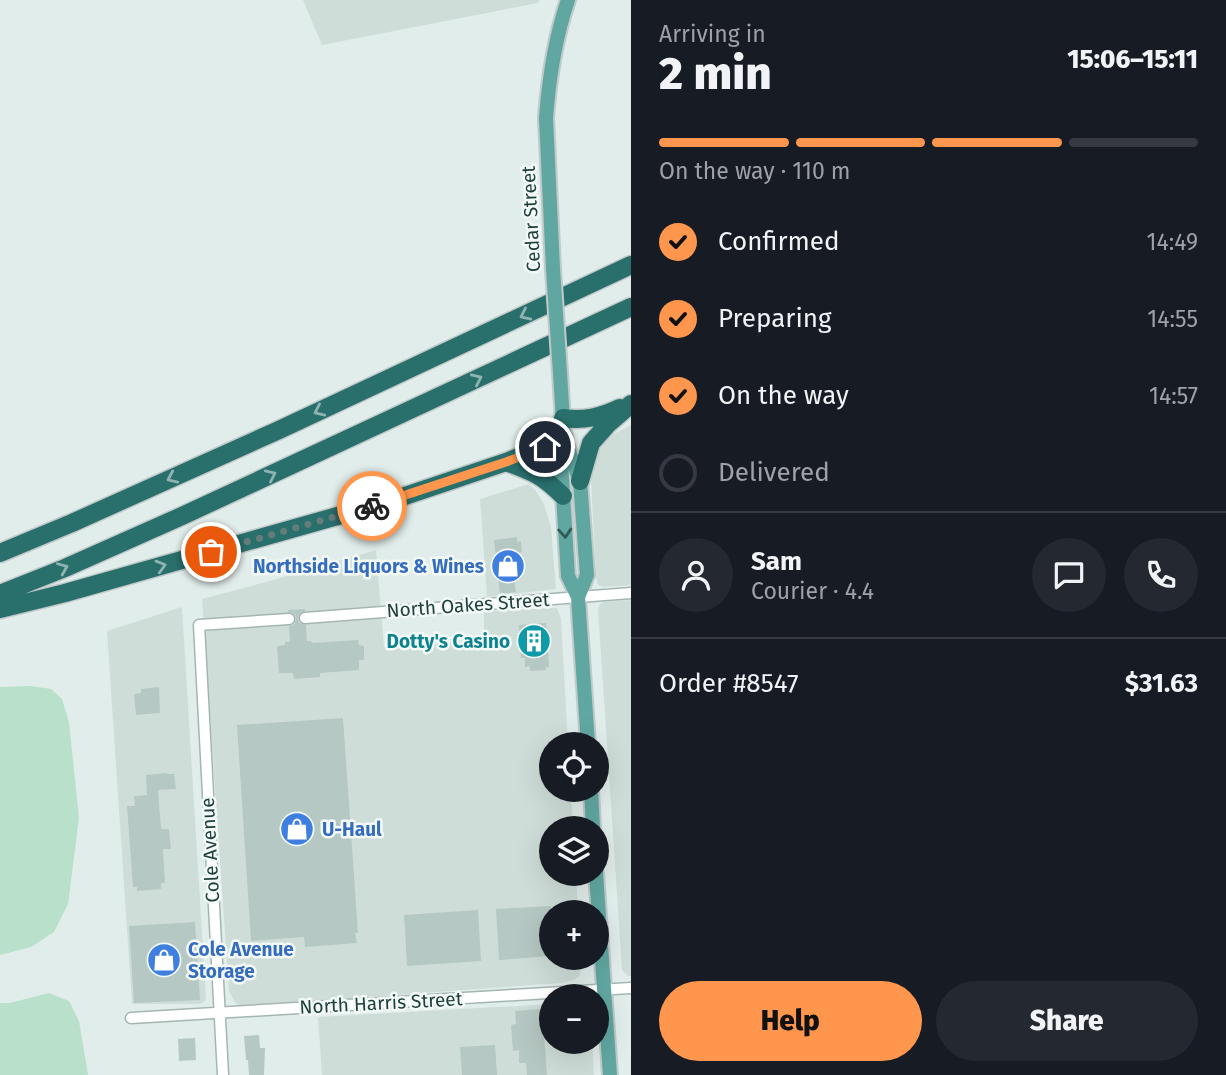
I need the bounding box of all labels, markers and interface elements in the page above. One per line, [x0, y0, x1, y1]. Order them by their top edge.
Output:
text: Arriving in [659, 20, 766, 48]
text: 15:06–15:11 [1067, 44, 1198, 75]
text: 2 min [659, 46, 772, 101]
text: On the way · 110 m [659, 157, 851, 185]
street label: Cedar Street [517, 165, 545, 273]
icon: check [659, 223, 697, 261]
text: Confirmed [718, 226, 839, 257]
text: 14:49 [1147, 228, 1198, 256]
icon: check [659, 300, 697, 338]
text: Preparing [718, 303, 831, 334]
text: 14:55 [1147, 305, 1198, 333]
one-way arrow [520, 307, 532, 321]
one-way arrow [470, 373, 482, 387]
icon: check [659, 377, 697, 415]
text: On the way [718, 380, 849, 411]
text: 14:57 [1149, 382, 1198, 410]
one-way arrow [313, 403, 326, 417]
pin [515, 417, 575, 477]
icon: home [526, 428, 564, 466]
text: Delivered [718, 457, 830, 488]
one-way arrow [264, 469, 276, 483]
one-way arrow [167, 470, 179, 484]
courier [337, 471, 407, 541]
icon: bike [353, 487, 391, 525]
pin [181, 522, 241, 582]
one-way arrow [558, 528, 573, 539]
icon: bag [192, 533, 230, 571]
button: person [659, 538, 733, 612]
button: chat [1032, 538, 1106, 612]
button: phone [1124, 538, 1198, 612]
text: Sam [751, 546, 802, 577]
shop icon: Northside Liquors & Wines [489, 547, 527, 585]
place label: Northside Liquors & Wines [253, 555, 484, 578]
one-way arrow [154, 559, 166, 574]
one-way arrow [57, 563, 69, 577]
text: Courier · 4.4 [751, 577, 874, 605]
street label: North Oakes Street [386, 588, 550, 622]
building icon: Dotty's Casino [515, 622, 553, 660]
place label: Dotty's Casino [387, 630, 510, 653]
text: Order #8547 [659, 668, 798, 699]
text: $31.63 [1125, 668, 1198, 699]
map controls [539, 732, 609, 1054]
button: locate [539, 732, 609, 802]
street label: Cole Avenue [196, 797, 224, 903]
shop icon: U-Haul [278, 810, 316, 848]
button: layers [539, 816, 609, 886]
place label: U-Haul [322, 818, 382, 841]
button: + [539, 900, 609, 970]
place label: Cole Avenue Storage [188, 938, 294, 983]
shop icon: Cole Avenue Storage [145, 941, 183, 979]
button: Help [659, 981, 922, 1061]
button: Share [936, 981, 1198, 1061]
button: − [539, 984, 609, 1054]
street label: North Harris Street [299, 987, 463, 1019]

